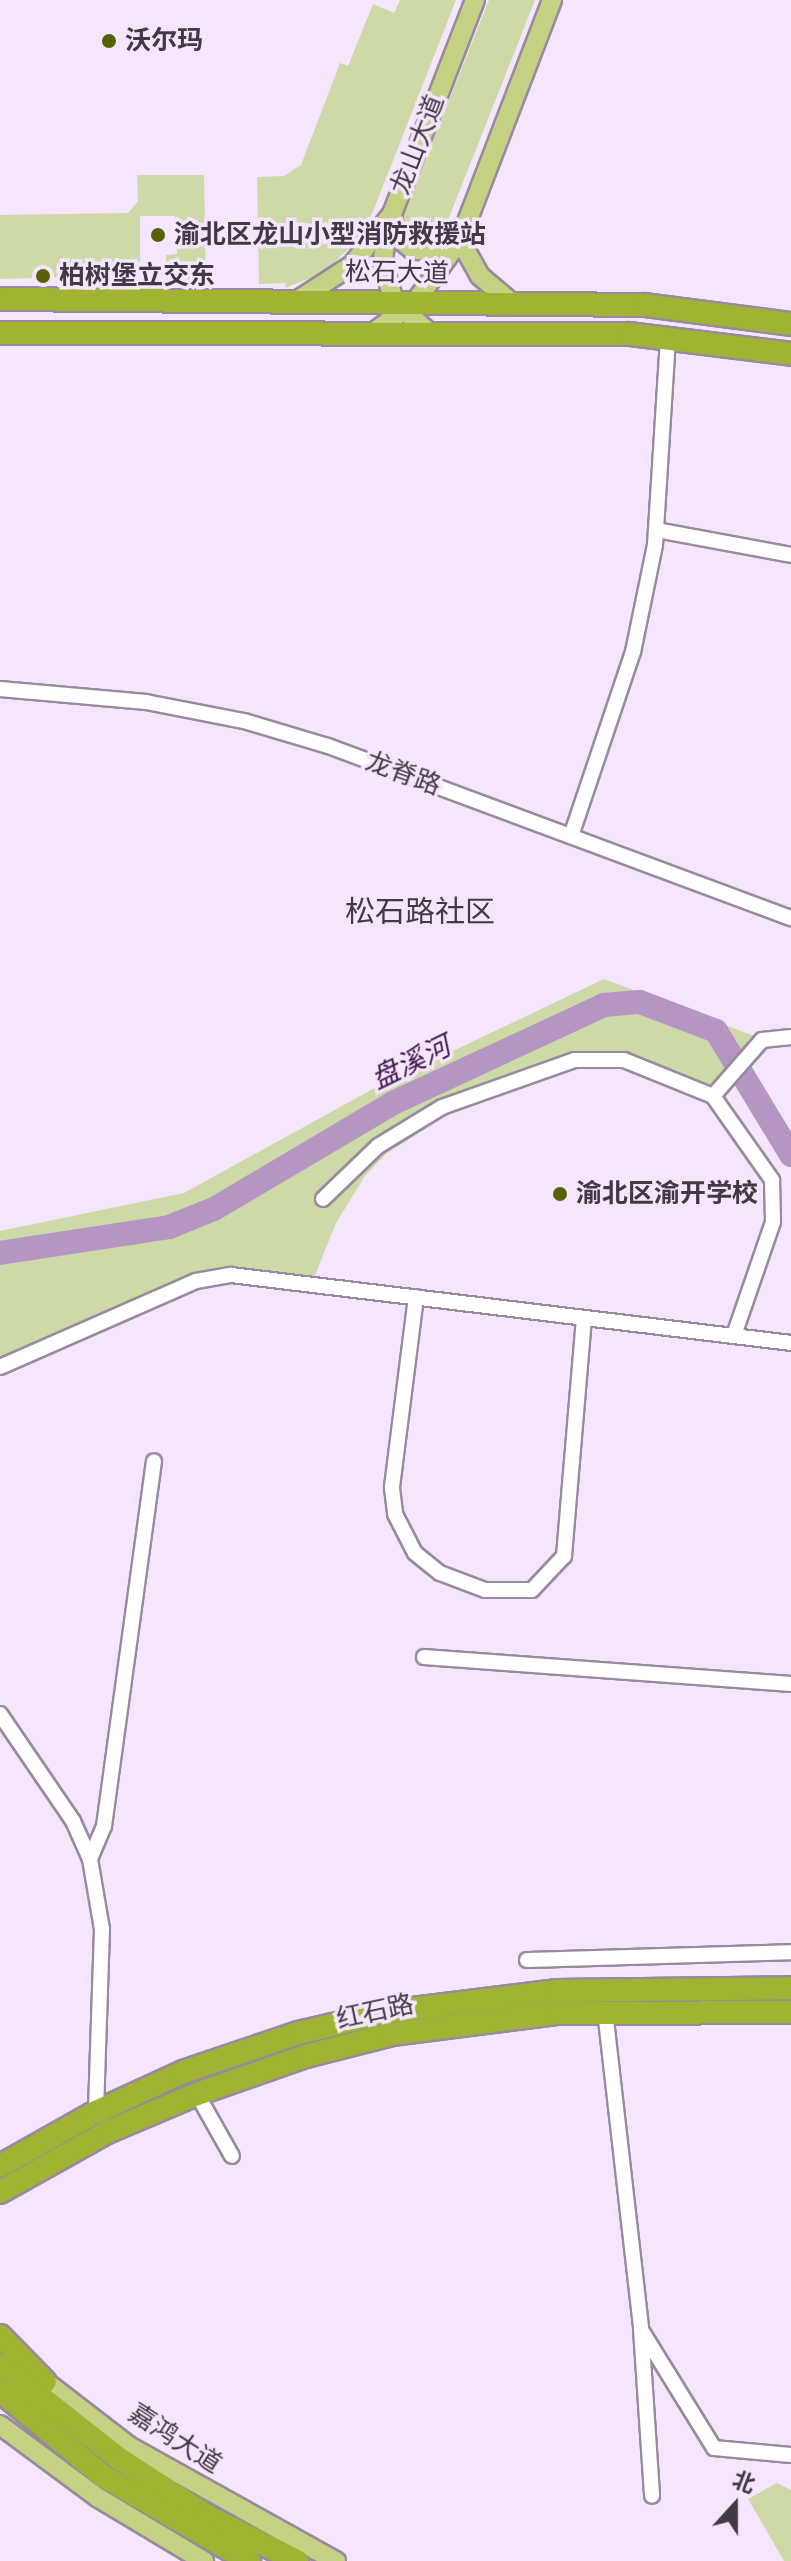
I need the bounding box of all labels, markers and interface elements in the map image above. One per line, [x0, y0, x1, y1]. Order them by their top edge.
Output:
place label: 沃尔玛 [125, 25, 203, 57]
marker: 沃尔玛 [100, 32, 118, 50]
street label: 龙山大道 [385, 91, 451, 199]
place label: 渝北区龙山小型消防救援站 [174, 219, 486, 251]
marker: 渝北区龙山小型消防救援站 [149, 226, 167, 244]
street label: 松石大道 [345, 256, 449, 290]
place label: 柏树堡立交东 [59, 260, 215, 292]
marker: 柏树堡立交东 [34, 267, 52, 285]
street label: 龙脊路 [361, 746, 445, 802]
district label: 松石路社区 [345, 895, 495, 931]
water label: 盘溪河 [366, 1029, 456, 1097]
place label: 渝北区渝开学校 [576, 1178, 758, 1210]
marker: 渝北区渝开学校 [551, 1185, 569, 1203]
street label: 红石路 [334, 1989, 416, 2035]
street label: 嘉鸿大道 [123, 2398, 227, 2480]
text: 北 [728, 2464, 760, 2501]
north arrow [695, 2465, 775, 2545]

